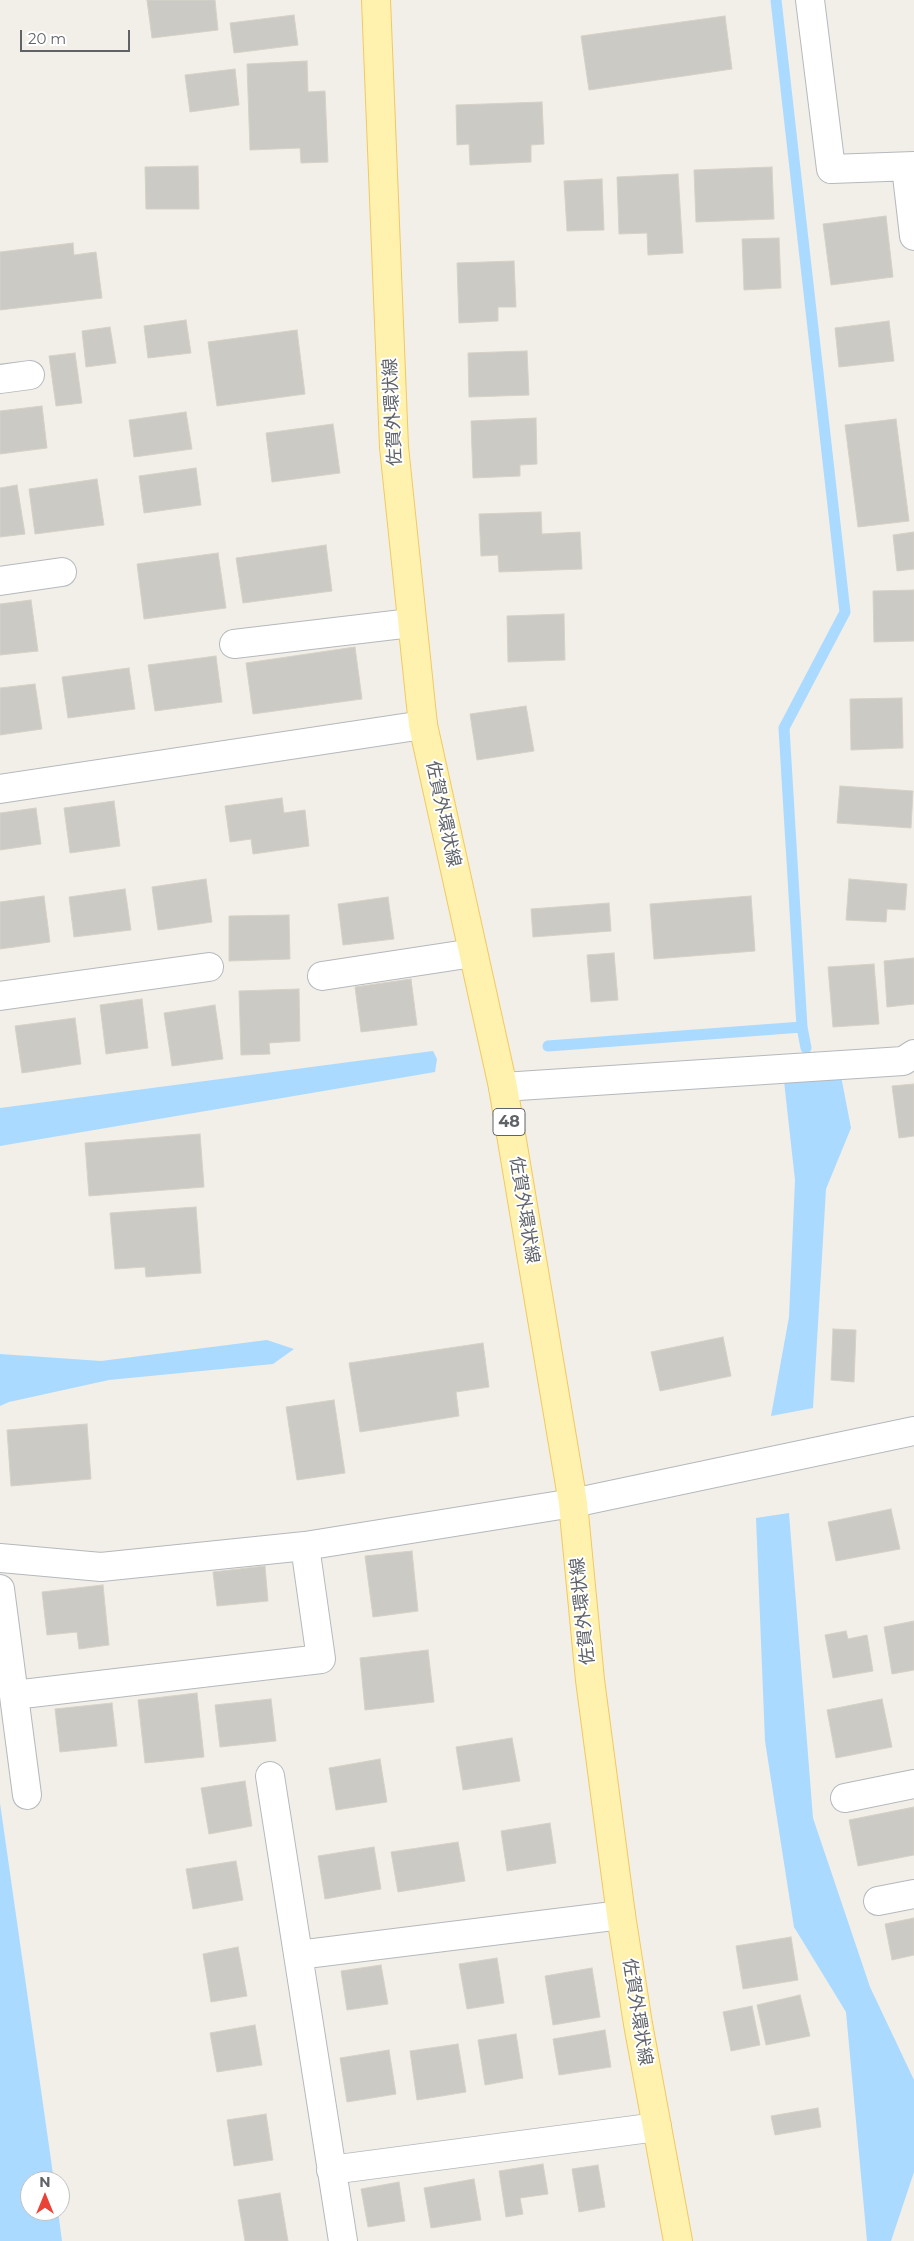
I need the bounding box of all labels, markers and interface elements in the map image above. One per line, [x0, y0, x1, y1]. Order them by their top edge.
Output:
scale bar [22, 20, 132, 52]
text: 20 m [28, 29, 66, 48]
street label: 佐賀外環状線 [379, 358, 407, 466]
street label: 佐賀外環状線 [421, 759, 465, 869]
road number: 48 [493, 1108, 525, 1136]
street label: 佐賀外環状線 [505, 1155, 543, 1265]
street label: 佐賀外環状線 [567, 1556, 599, 1666]
street label: 佐賀外環状線 [618, 1957, 656, 2067]
north arrow [20, 2171, 70, 2221]
text: N [39, 2173, 51, 2191]

